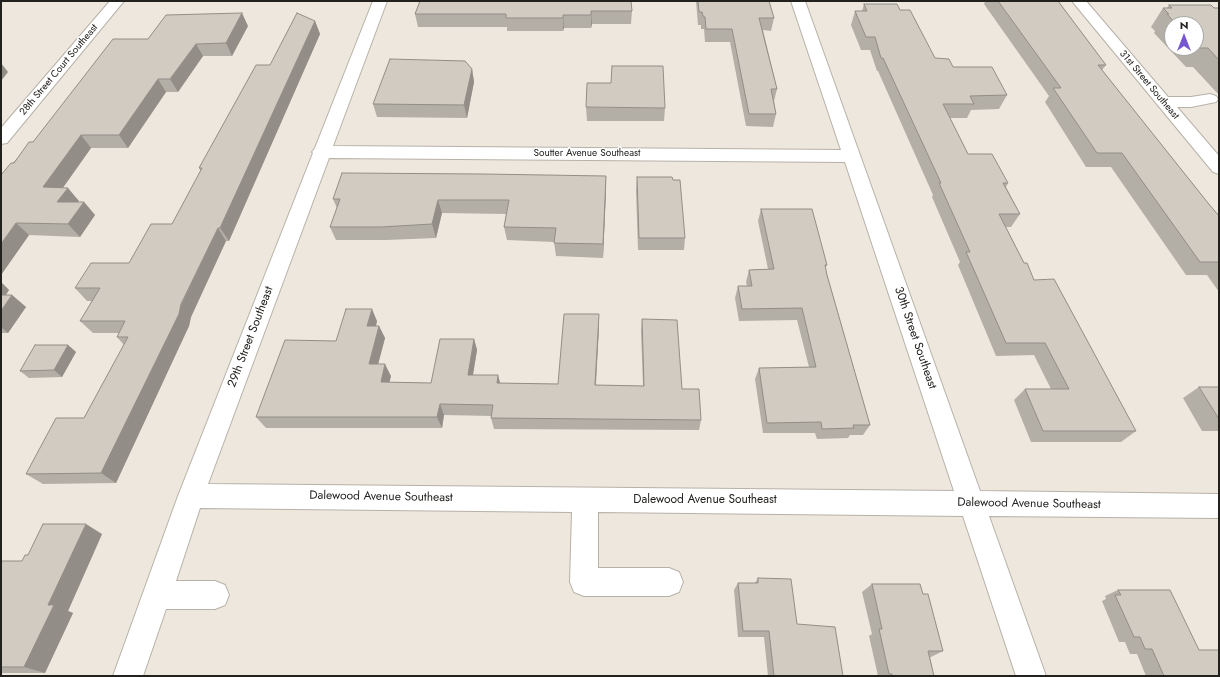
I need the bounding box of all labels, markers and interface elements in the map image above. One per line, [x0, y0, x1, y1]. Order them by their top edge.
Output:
north arrow [1164, 16, 1204, 56]
text: N [1180, 17, 1188, 33]
street label: 28th Street Court Southeast [17, 22, 101, 118]
street label: 31st Street Southeast [1117, 48, 1181, 122]
street label: Soutter Avenue Southeast [534, 148, 640, 160]
street label: 29th Street Southeast [225, 284, 277, 390]
street label: 30th Street Southeast [891, 285, 939, 391]
street label: Dalewood Avenue Southeast [309, 489, 453, 505]
street label: Dalewood Avenue Southeast [633, 493, 777, 507]
street label: Dalewood Avenue Southeast [957, 496, 1101, 512]

